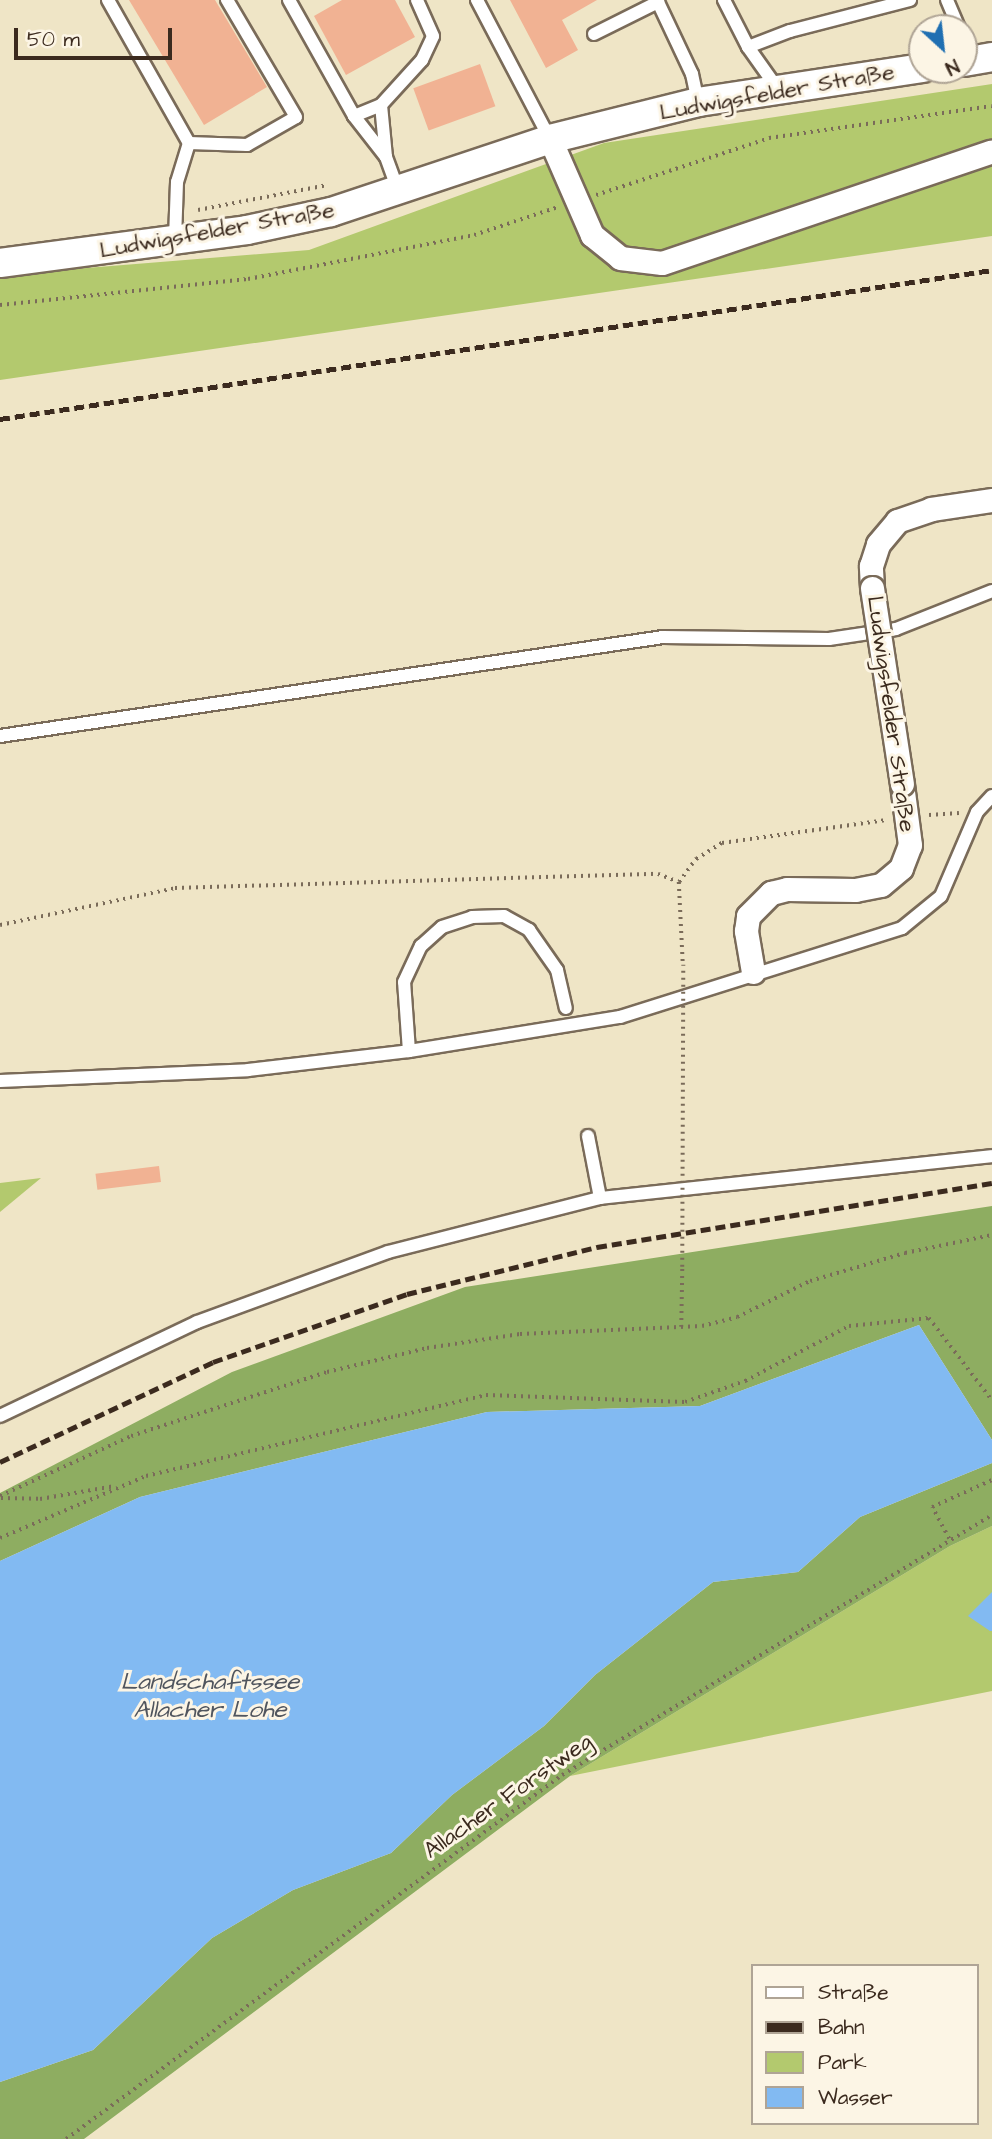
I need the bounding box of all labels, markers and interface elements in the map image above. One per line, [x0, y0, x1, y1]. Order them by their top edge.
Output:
scale bar [18, 14, 175, 58]
north arrow [908, 14, 978, 84]
text: 50 m [27, 25, 80, 54]
text: N [940, 52, 963, 81]
street label: Ludwigsfelder Straße [657, 58, 897, 126]
street label: Ludwigsfelder Straße [97, 196, 337, 264]
street label: Ludwigsfelder Straße [861, 594, 921, 834]
water label: Landschaftssee Allacher Lohe [121, 1669, 299, 1725]
street label: Allacher Forstweg [418, 1728, 598, 1864]
legend [750, 1964, 978, 2125]
text: Straße [818, 1978, 889, 2007]
text: Bahn [818, 2013, 865, 2042]
text: Park [818, 2048, 867, 2077]
text: Wasser [818, 2083, 892, 2112]

